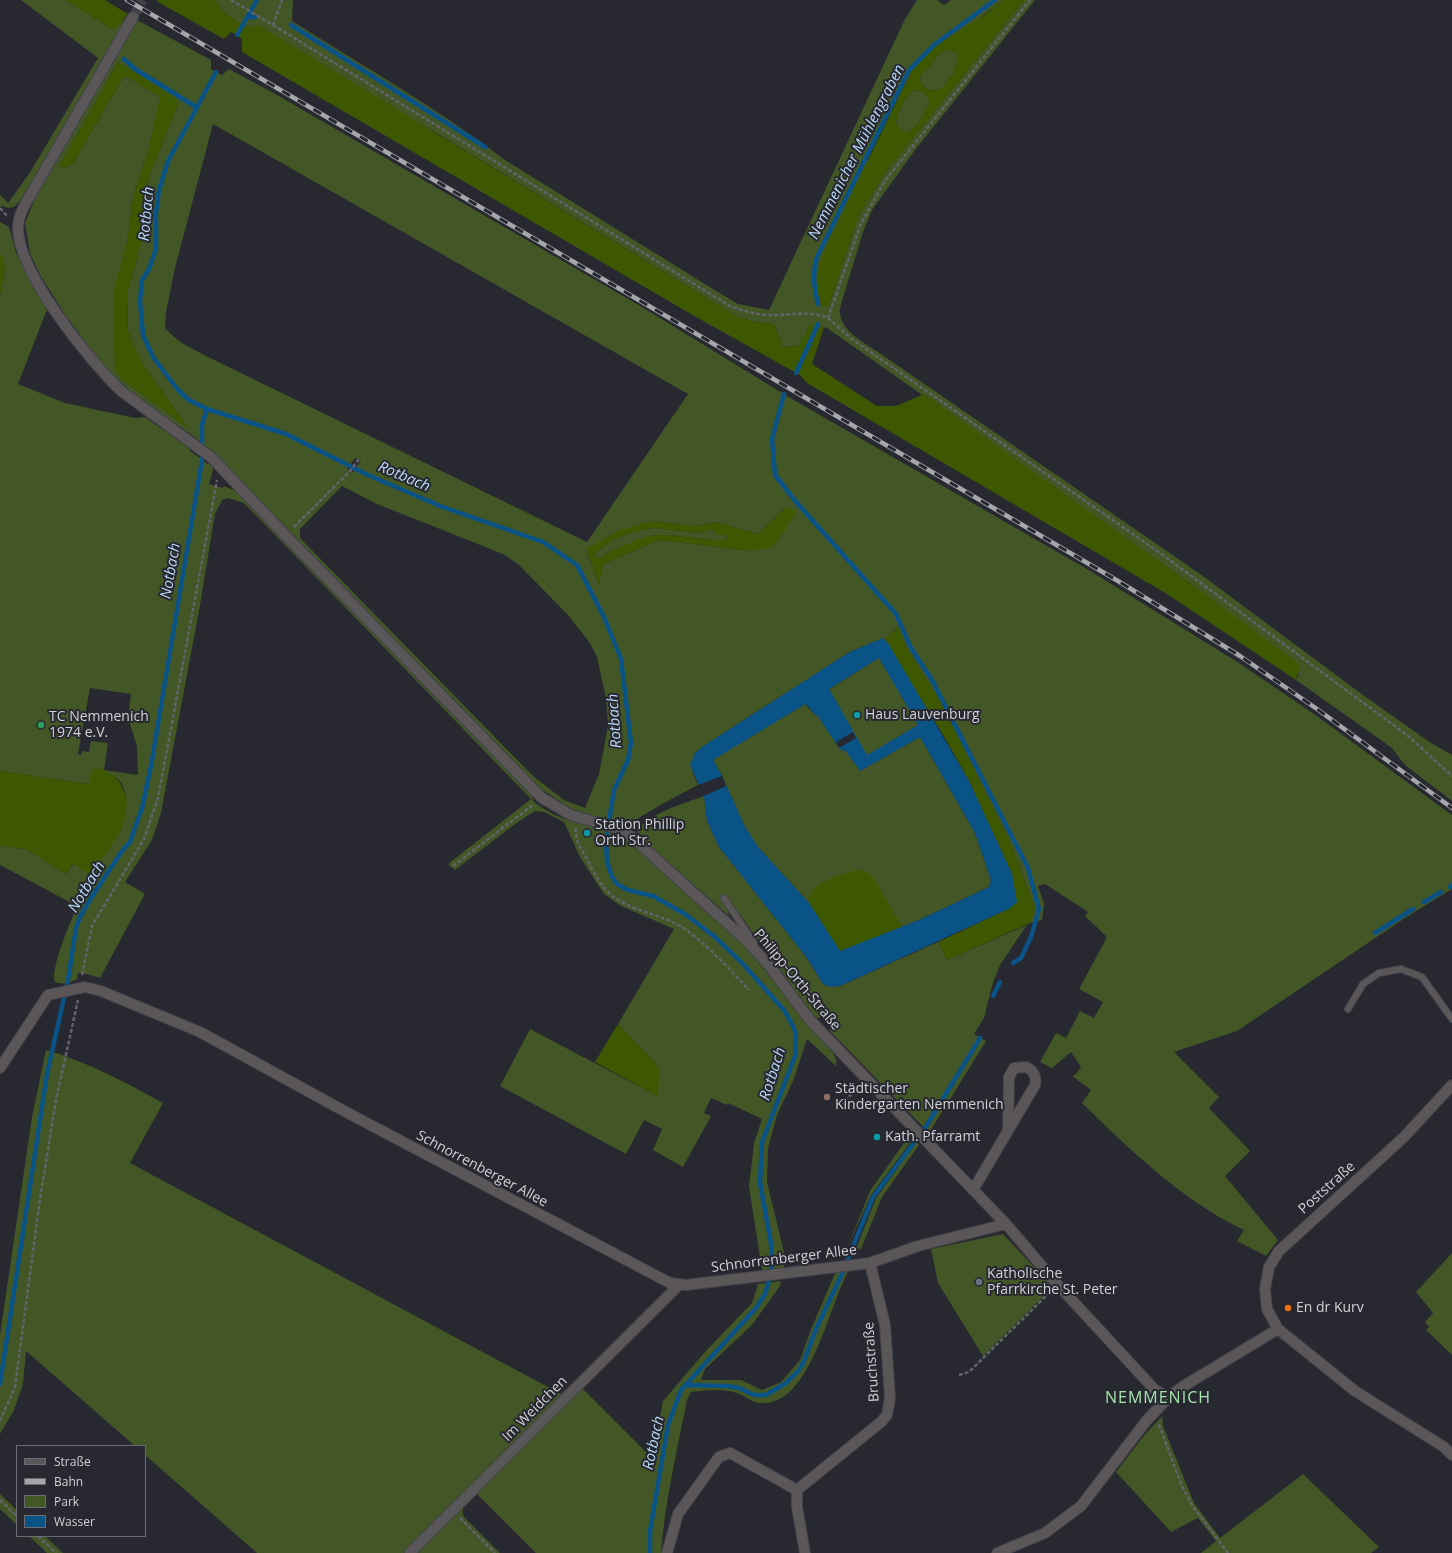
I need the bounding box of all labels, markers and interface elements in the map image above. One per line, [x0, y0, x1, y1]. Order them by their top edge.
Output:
water label: Nemmenicher Mühlengraben [805, 62, 909, 242]
water label: Rotbach [136, 186, 158, 242]
water label: Rotbach [375, 458, 433, 496]
water label: Notbach [157, 542, 185, 600]
water label: Rotbach [604, 693, 626, 749]
place label: Haus Lauvenburg [865, 707, 980, 723]
place label: TC Nemmenich 1974 e.V. [49, 709, 149, 742]
marker: Haus Lauvenburg [852, 710, 862, 720]
marker: TC Nemmenich 1974 e.V. [36, 720, 46, 730]
place label: Station Phillip Orth Str. [595, 817, 684, 850]
marker: Station Phillip Orth Str. [582, 828, 592, 838]
water label: Notbach [65, 858, 109, 916]
street label: Philipp-Orth-Straße [750, 926, 844, 1034]
water label: Rotbach [756, 1045, 790, 1103]
place label: Städtischer Kindergarten Nemmenich [835, 1081, 1004, 1114]
marker: Städtischer Kindergarten Nemmenich [822, 1092, 832, 1102]
street label: Schnorrenberger Allee [413, 1127, 551, 1211]
place label: Kath. Pfarramt [885, 1129, 980, 1145]
marker: Kath. Pfarramt [872, 1132, 882, 1142]
street label: Poststraße [1295, 1158, 1359, 1218]
street label: Schnorrenberger Allee [710, 1242, 858, 1276]
place label: Katholische Pfarrkirche St. Peter [987, 1266, 1118, 1298]
marker: Katholische Pfarrkirche St. Peter [974, 1277, 984, 1287]
place label: En dr Kurv [1296, 1300, 1364, 1316]
marker: En dr Kurv [1283, 1303, 1293, 1313]
street label: Bruchstraße [861, 1321, 883, 1403]
street label: Im Weidchen [499, 1373, 571, 1445]
district label: NEMMENICH [1105, 1388, 1211, 1408]
water label: Rotbach [640, 1414, 668, 1472]
legend [16, 1445, 146, 1537]
text: Straße [54, 1453, 91, 1470]
text: Bahn [54, 1473, 83, 1490]
text: Park [54, 1493, 79, 1510]
text: Wasser [54, 1513, 95, 1530]

